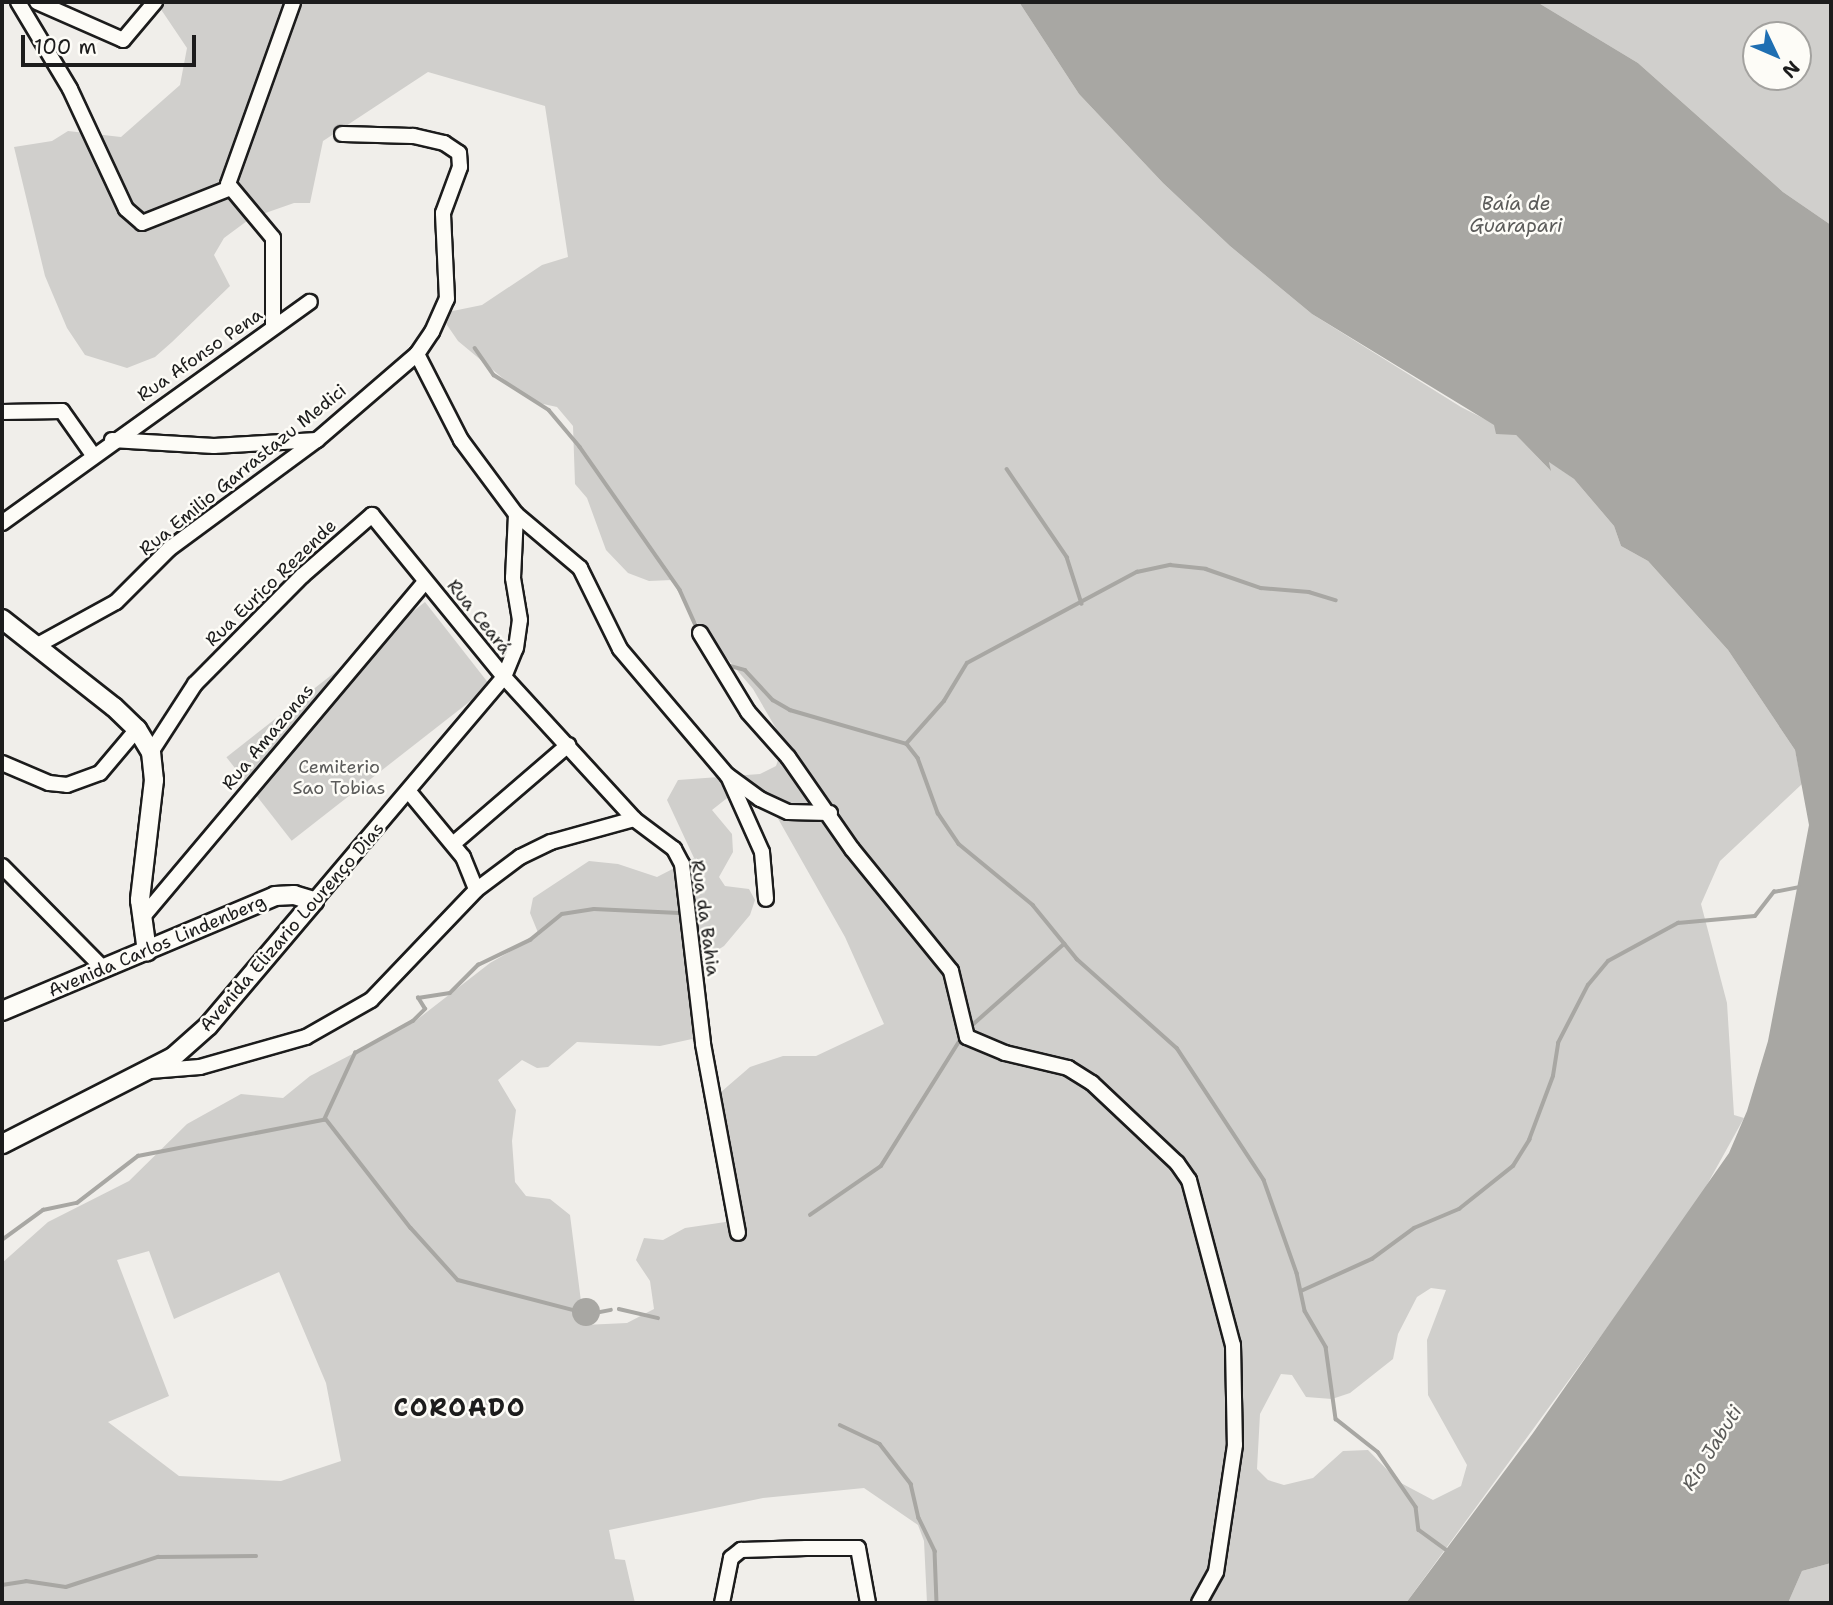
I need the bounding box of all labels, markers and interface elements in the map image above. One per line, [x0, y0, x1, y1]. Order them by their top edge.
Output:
scale bar [24, 21, 200, 65]
north arrow [1742, 21, 1812, 91]
text: 100 m [34, 33, 97, 61]
text: N [1777, 55, 1805, 84]
water label: Baía de Guarapari [1470, 193, 1562, 237]
street label: Rua Afonso Pena [133, 304, 267, 406]
street label: Rua Emilio Garrastazu Medici [135, 380, 351, 560]
street label: Rua Eurico Rezende [201, 515, 341, 651]
street label: Rua Ceará [442, 575, 516, 659]
street label: Rua Amazonas [218, 680, 318, 794]
park label: Cemiterio Sao Tobias [293, 757, 385, 800]
street label: Avenida Elizario Lourenço Dias [195, 818, 389, 1036]
street label: Rua da Bahia [686, 859, 724, 977]
street label: Avenida Carlos Lindenberg [45, 890, 269, 1002]
district label: COROADO [394, 1395, 526, 1423]
water label: Rio Jabuti [1677, 1401, 1747, 1495]

